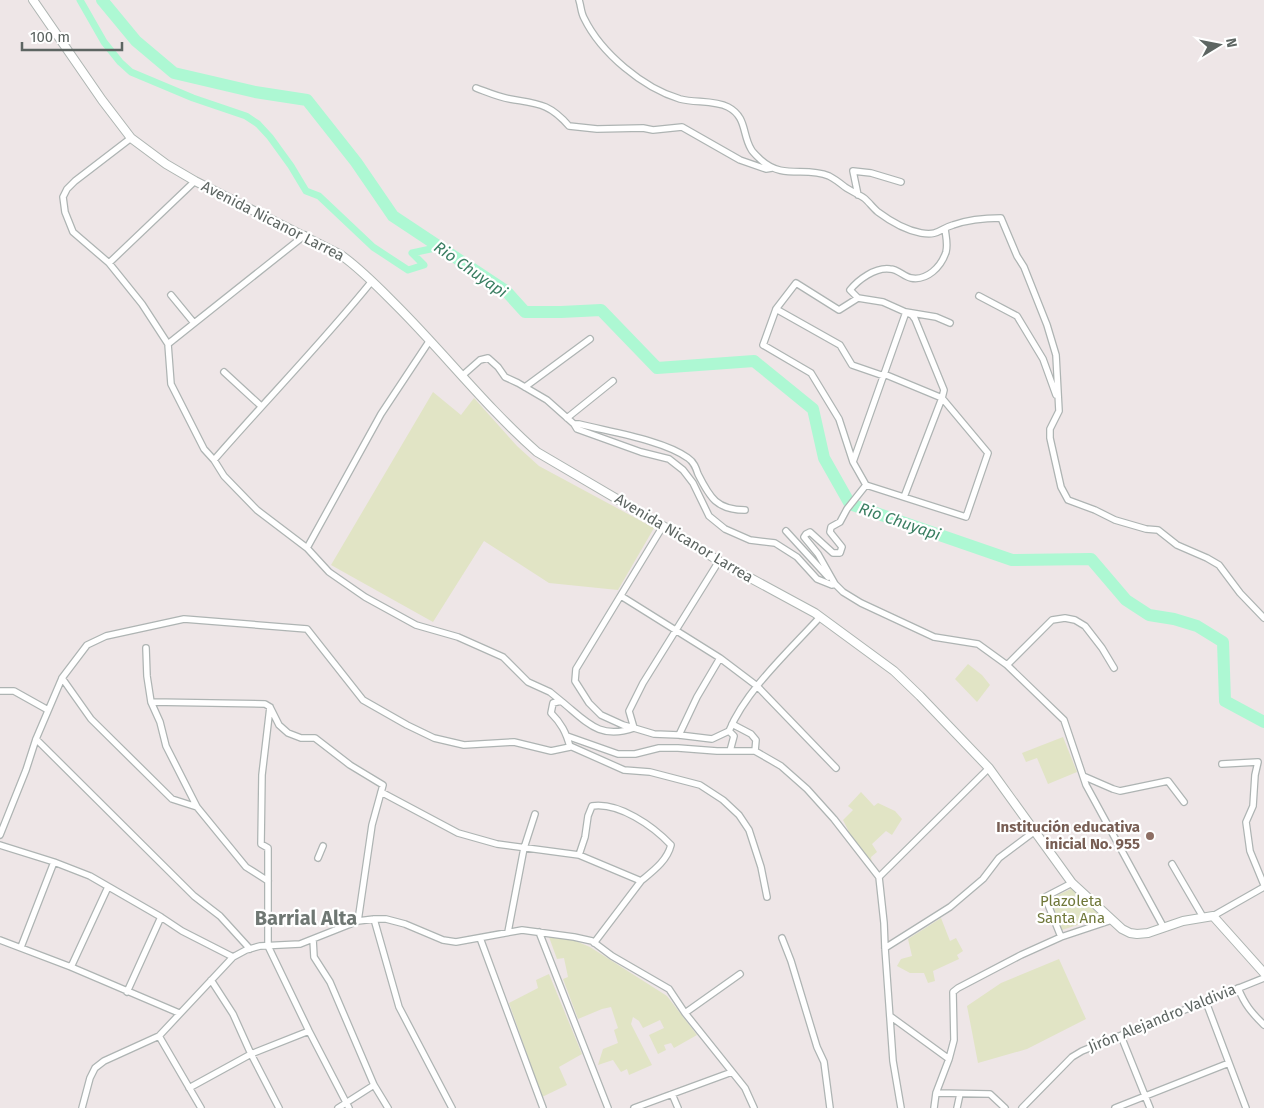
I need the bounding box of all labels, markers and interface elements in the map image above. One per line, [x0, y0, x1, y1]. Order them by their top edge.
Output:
scale bar [22, 20, 122, 52]
north arrow [1194, 20, 1244, 70]
text: 100 m [30, 28, 70, 46]
text: N [1222, 37, 1240, 49]
street label: Avenida Nicanor Larrea [199, 177, 347, 265]
water label: Rio Chuyapi [430, 237, 512, 302]
street label: Avenida Nicanor Larrea [612, 490, 756, 586]
water label: Rio Chuyapi [856, 499, 944, 545]
place label: Institución educativa inicial No. 955 [996, 818, 1140, 853]
marker: Institución educativa inicial No. 955 [1144, 830, 1156, 842]
park label: Plazoleta Santa Ana [1037, 892, 1105, 927]
district label: Barrial Alta [255, 906, 357, 930]
street label: Jirón Alejandro Valdivia [1085, 980, 1239, 1056]

